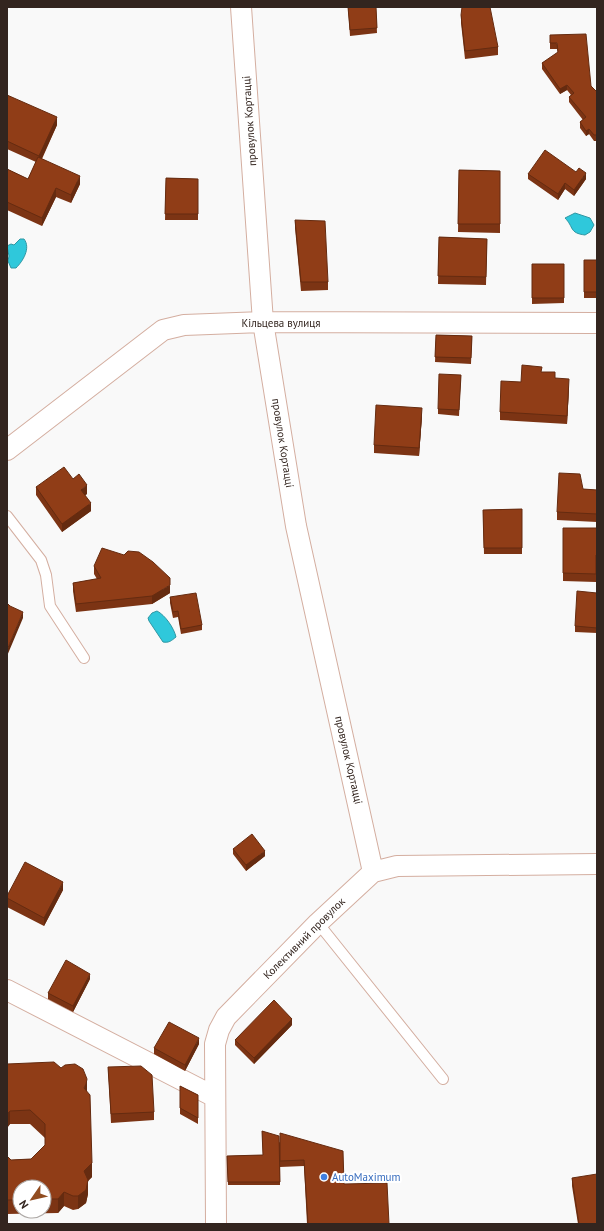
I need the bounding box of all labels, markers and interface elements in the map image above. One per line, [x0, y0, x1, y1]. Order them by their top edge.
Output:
street label: провулок Кортацці [239, 75, 259, 167]
street label: Кільцева вулиця [241, 316, 321, 330]
street label: провулок Кортацці [269, 397, 297, 489]
street label: провулок Кортацці [332, 714, 366, 806]
street label: Колективний провулок [260, 894, 348, 982]
place label: AutoMaximum [332, 1170, 400, 1184]
marker: AutoMaximum [319, 1172, 329, 1182]
north arrow [12, 1179, 52, 1219]
text: N [16, 1198, 32, 1212]

